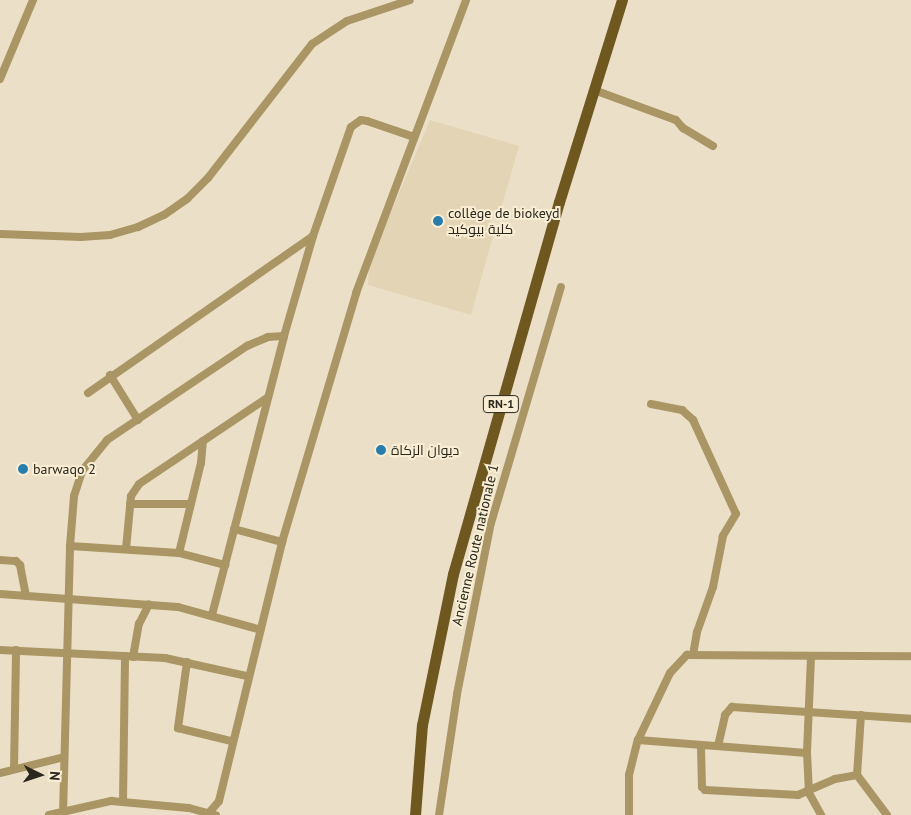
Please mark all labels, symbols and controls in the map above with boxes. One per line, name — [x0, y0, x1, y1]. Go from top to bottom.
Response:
place label: collège de biokeyd كلية بيوكيد — [448, 205, 560, 238]
marker: collège de biokeyd كلية بيوكيد — [432, 215, 444, 227]
road number: RN-1 — [482, 394, 520, 414]
place label: ديوان الزكاة — [391, 442, 459, 458]
marker: ديوان الزكاة — [375, 444, 387, 456]
place label: barwaqo 2 — [33, 461, 96, 477]
marker: barwaqo 2 — [17, 463, 29, 475]
street label: Ancienne Route nationale 1 — [448, 463, 502, 627]
north arrow — [15, 750, 65, 800]
text: N — [46, 771, 64, 781]

